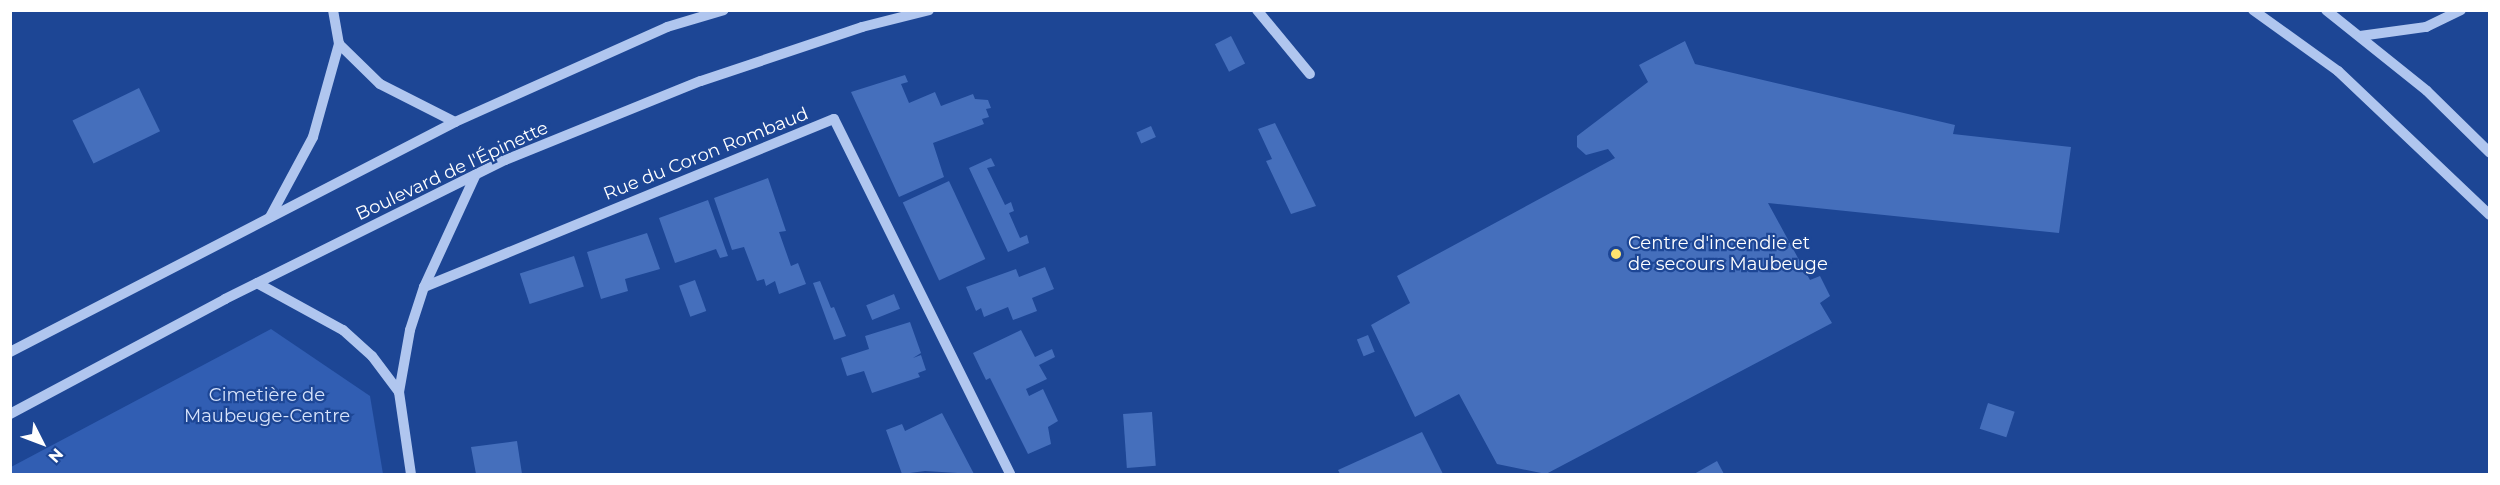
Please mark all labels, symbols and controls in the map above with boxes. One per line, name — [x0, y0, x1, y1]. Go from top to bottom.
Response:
street label: Rue du Coron Rombaud — [600, 103, 812, 205]
street label: Boulevard de l'Épinette — [352, 117, 552, 225]
place label: Centre d'incendie et de secours Maubeuge — [1628, 233, 1828, 276]
marker: Centre d'incendie et de secours Maubeuge — [1609, 247, 1623, 261]
park label: Cimetière de Maubeuge-Centre — [184, 385, 350, 428]
north arrow — [12, 413, 72, 473]
text: N — [44, 444, 67, 467]

